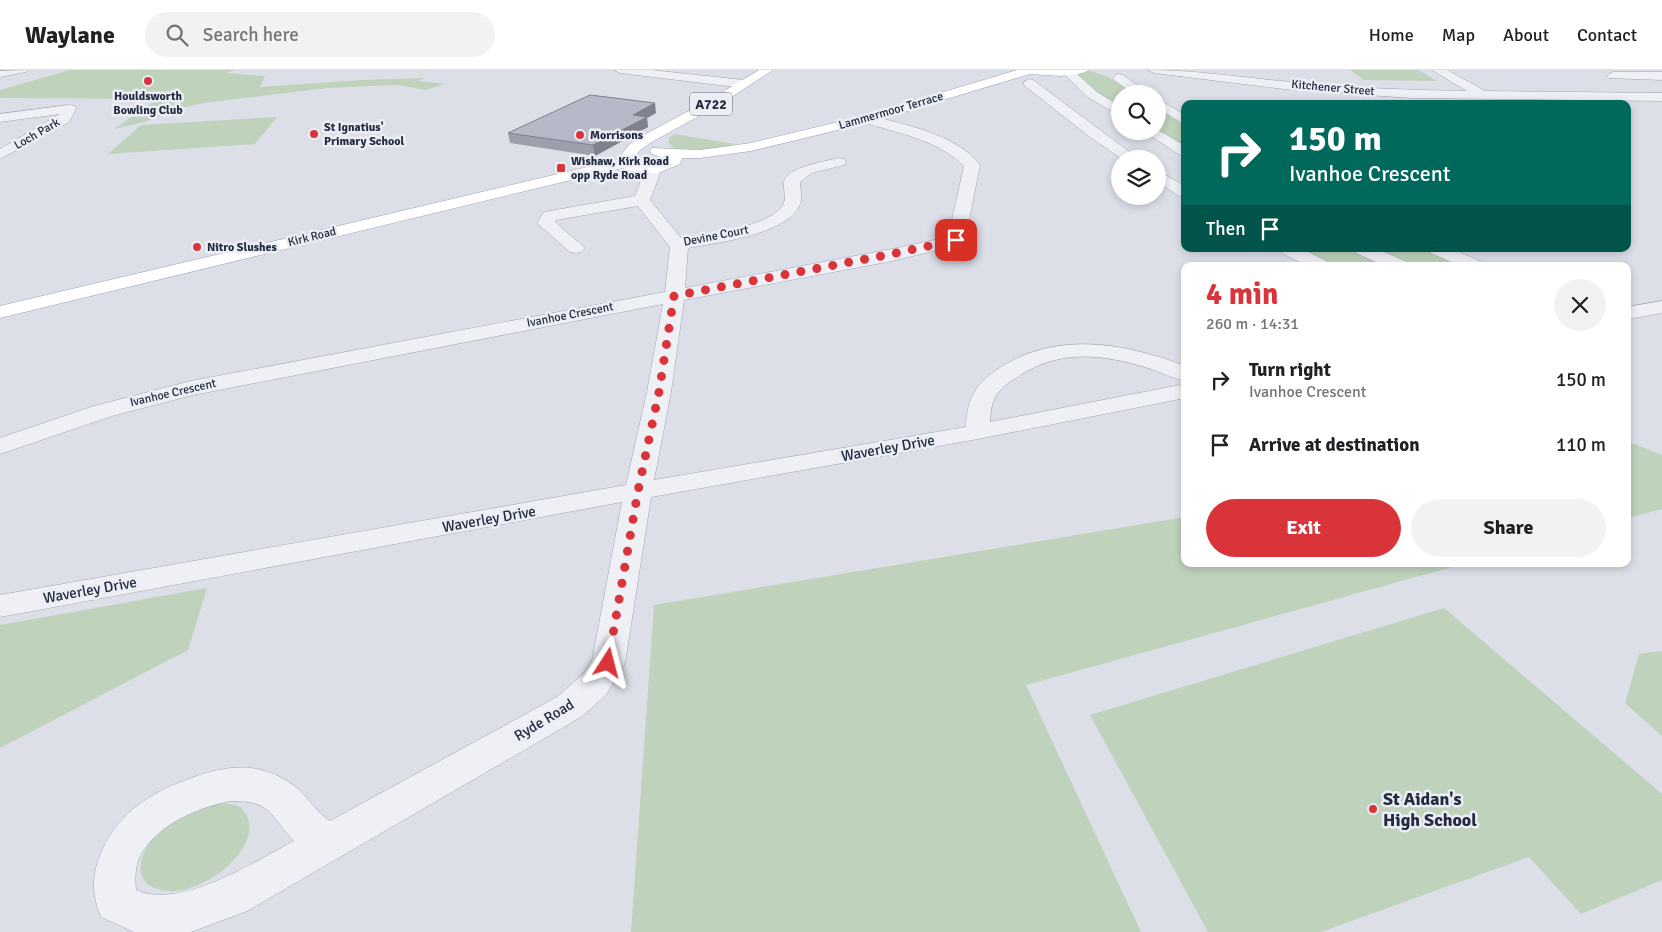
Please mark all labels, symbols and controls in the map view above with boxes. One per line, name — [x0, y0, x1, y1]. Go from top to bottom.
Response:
search box — [145, 12, 495, 57]
text: Waylane — [25, 20, 115, 50]
icon: search — [163, 21, 191, 49]
text: Search here — [203, 23, 299, 47]
text: Home — [1369, 24, 1414, 46]
text: Map — [1442, 24, 1475, 46]
text: About — [1503, 24, 1549, 46]
text: Contact — [1577, 24, 1637, 46]
marker: Houldsworth Bowling Club — [142, 75, 154, 87]
street label: Kitchener Street — [1291, 77, 1375, 99]
map controls — [1111, 85, 1166, 205]
button: search — [1111, 85, 1166, 140]
place label: Houldsworth Bowling Club — [113, 89, 183, 118]
street label: Lammermoor Terrace — [837, 89, 945, 133]
road number: A722 — [690, 92, 732, 116]
street label: Loch Park — [12, 115, 62, 153]
text: 150 m — [1289, 117, 1382, 160]
place label: St Ignatius' Primary School — [324, 120, 405, 149]
icon: right — [1206, 120, 1271, 185]
marker: St Ignatius' Primary School — [308, 128, 320, 140]
place label: Morrisons — [590, 128, 644, 143]
marker: Morrisons — [574, 129, 586, 141]
button: layers — [1111, 150, 1166, 205]
place label: Wishaw, Kirk Road opp Ryde Road — [571, 154, 669, 183]
text: Ivanhoe Crescent — [1289, 160, 1450, 187]
marker: Wishaw, Kirk Road opp Ryde Road — [555, 162, 567, 174]
icon: arrive — [1256, 215, 1284, 243]
text: Then — [1206, 217, 1246, 241]
pin — [935, 219, 977, 261]
street label: Devine Court — [682, 222, 750, 250]
street label: Kirk Road — [286, 224, 338, 250]
icon: arrive — [942, 226, 970, 254]
place label: Nitro Slushes — [207, 240, 278, 255]
marker: Nitro Slushes — [191, 241, 203, 253]
text: 4 min — [1206, 276, 1278, 313]
button: close — [1554, 279, 1606, 331]
street label: Ivanhoe Crescent — [525, 299, 615, 331]
text: 260 m · 14:31 — [1206, 314, 1299, 334]
text: Turn right — [1249, 358, 1331, 382]
icon: right — [1206, 366, 1234, 394]
text: 150 m — [1556, 368, 1606, 392]
street label: Ivanhoe Crescent — [128, 376, 218, 410]
text: Ivanhoe Crescent — [1249, 382, 1366, 402]
street label: Waverley Drive — [840, 431, 936, 465]
icon: arrive — [1206, 431, 1234, 459]
text: Arrive at destination — [1249, 433, 1420, 457]
text: 110 m — [1556, 433, 1606, 457]
button: Exit — [1206, 499, 1401, 557]
button: Share — [1411, 499, 1606, 557]
street label: Waverley Drive — [441, 502, 537, 536]
street label: Waverley Drive — [42, 573, 138, 607]
position arrow — [581, 636, 633, 688]
street label: Ryde Road — [511, 695, 577, 745]
place label: St Aidan's High School — [1383, 788, 1477, 831]
marker: St Aidan's High School — [1367, 803, 1379, 815]

